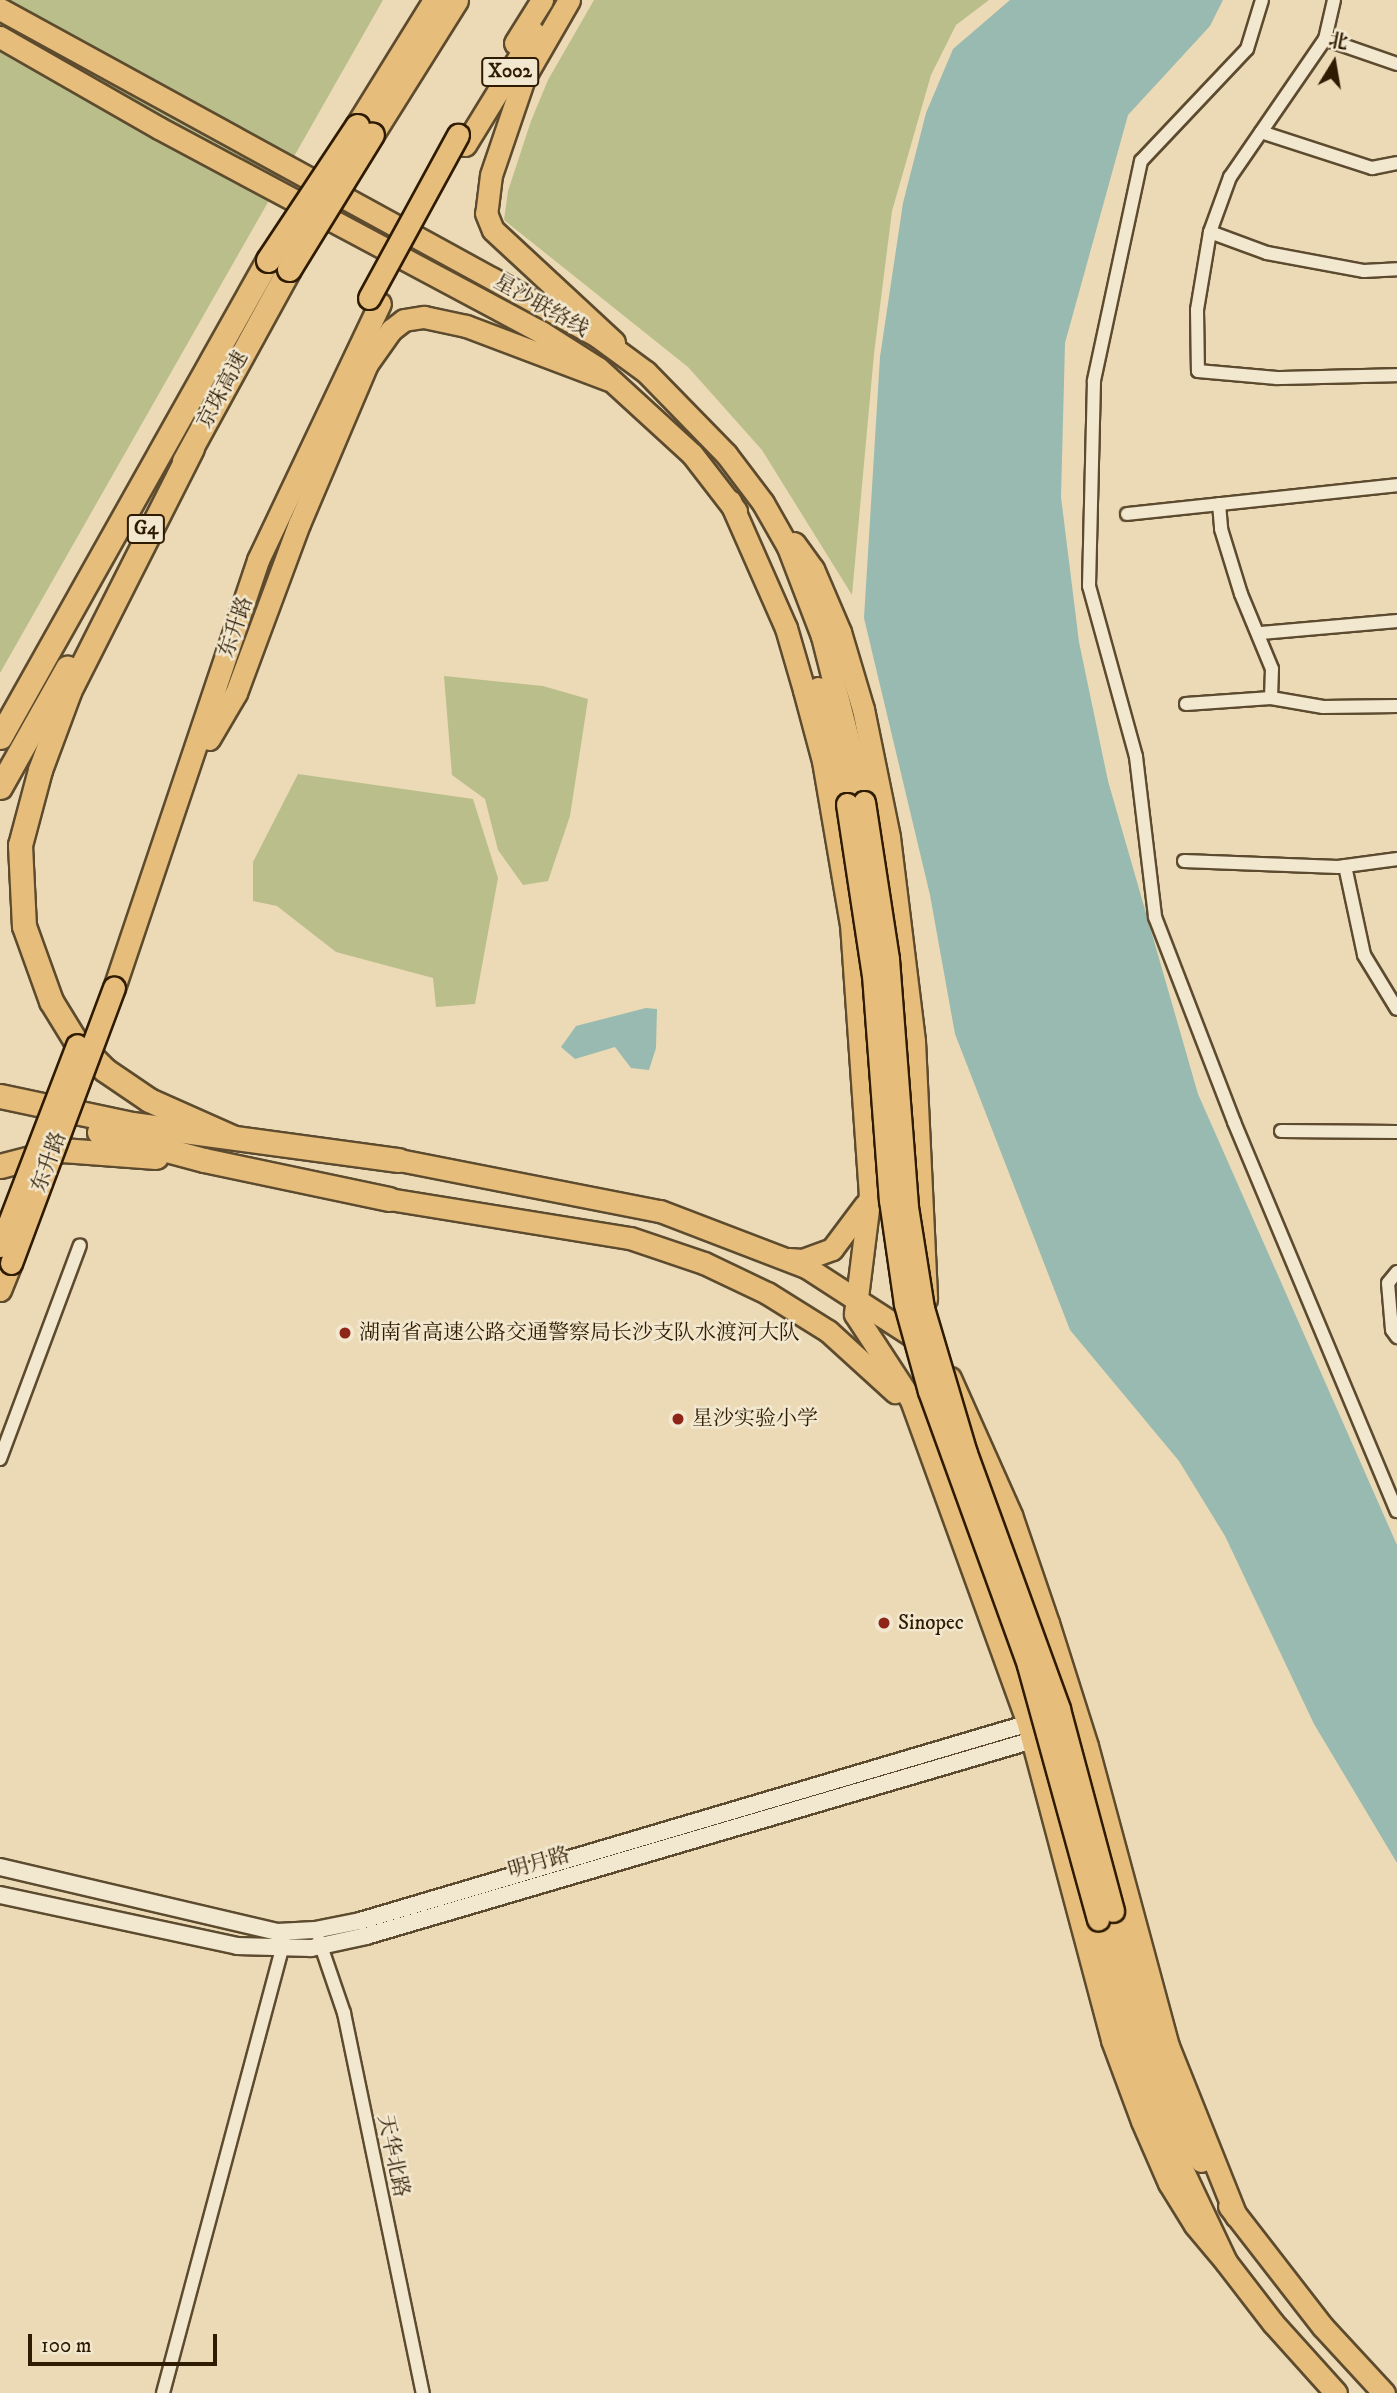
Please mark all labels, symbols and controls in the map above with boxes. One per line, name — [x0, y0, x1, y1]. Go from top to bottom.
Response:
north arrow — [1299, 28, 1369, 98]
text: 北 — [1327, 29, 1350, 55]
road number: X002 — [480, 57, 540, 88]
street label: 星沙联络线 — [489, 270, 593, 342]
street label: 京珠高速 — [192, 347, 254, 433]
road number: G4 — [127, 514, 165, 544]
street label: 东升路 — [214, 593, 258, 661]
street label: 东升路 — [26, 1128, 72, 1196]
place label: 湖南省高速公路交通警察局长沙支队水渡河大队 — [359, 1320, 800, 1346]
marker: 湖南省高速公路交通警察局长沙支队水渡河大队 — [337, 1325, 353, 1341]
place label: 星沙实验小学 — [692, 1406, 818, 1432]
marker: 星沙实验小学 — [670, 1411, 686, 1427]
place label: Sinopec — [898, 1610, 964, 1636]
marker: Sinopec — [876, 1615, 892, 1631]
street label: 明月路 — [505, 1842, 573, 1884]
street label: 天华北路 — [372, 2112, 414, 2200]
scale bar — [32, 2320, 220, 2364]
text: 100 m — [41, 2333, 92, 2359]

